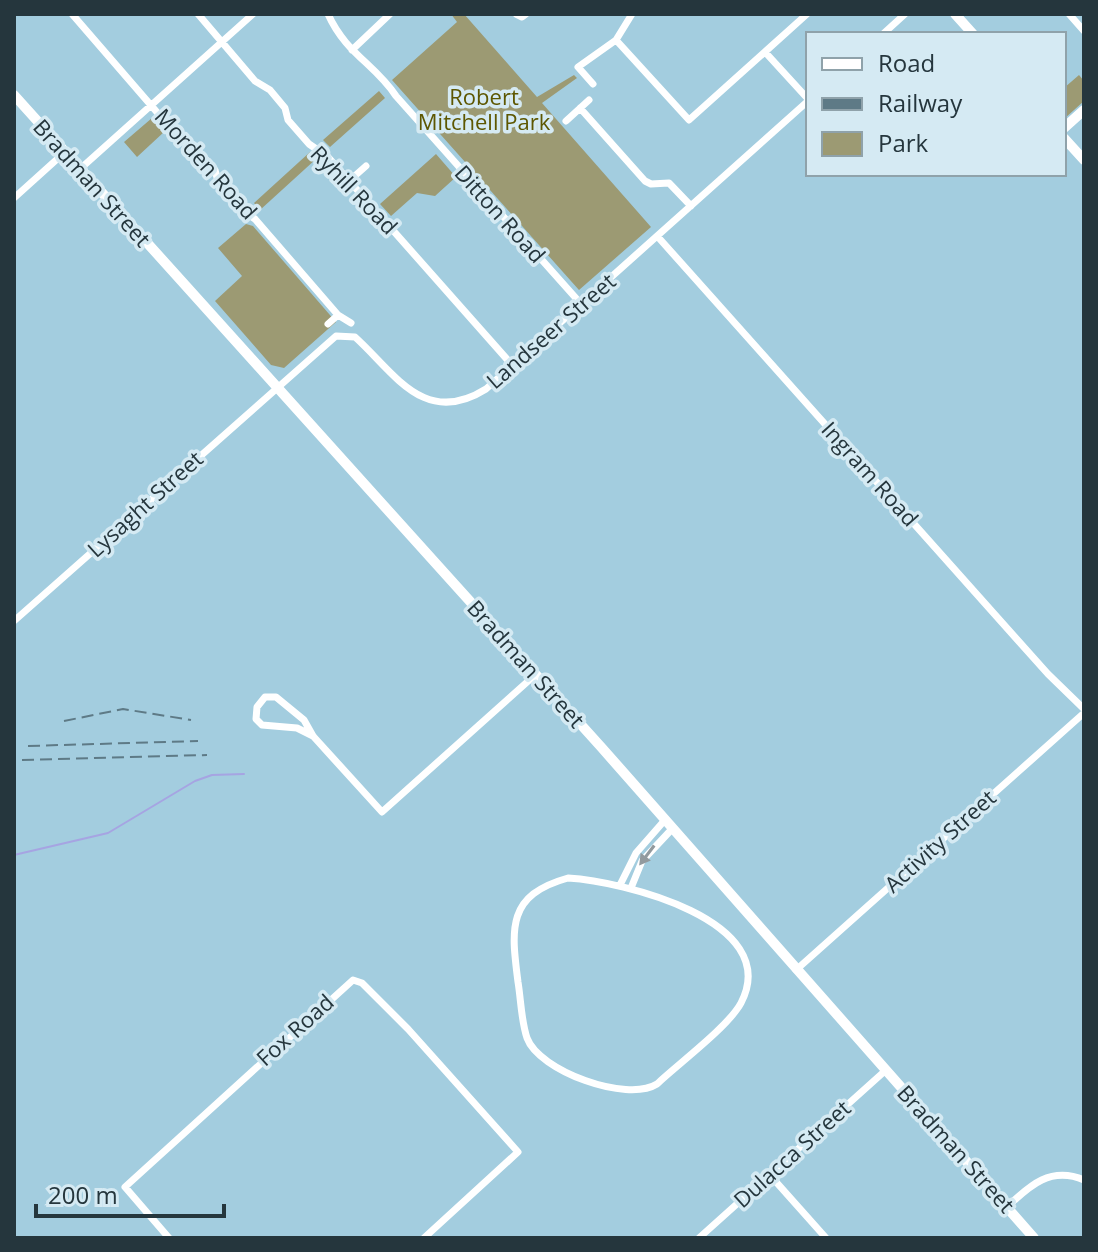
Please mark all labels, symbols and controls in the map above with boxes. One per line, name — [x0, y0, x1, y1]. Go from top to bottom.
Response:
legend — [806, 32, 1066, 176]
text: Road — [878, 46, 935, 79]
park label: Robert Mitchell Park — [418, 81, 551, 136]
text: Railway — [878, 86, 963, 119]
street label: Morden Road — [149, 101, 265, 225]
street label: Bradman Street — [27, 112, 158, 253]
text: Park — [878, 126, 929, 159]
street label: Ryhill Road — [305, 138, 405, 240]
street label: Ditton Road — [449, 158, 553, 269]
street label: Landseer Street — [479, 266, 621, 395]
street label: Ingram Road — [816, 414, 926, 532]
street label: Lysaght Street — [80, 443, 209, 563]
street label: Bradman Street — [461, 593, 592, 734]
street label: Activity Street — [877, 782, 1002, 898]
one-way arrow — [639, 845, 655, 866]
street label: Fox Road — [249, 987, 339, 1072]
street label: Bradman Street — [891, 1078, 1022, 1219]
street label: Dulacca Street — [726, 1093, 856, 1214]
scale bar — [36, 1168, 224, 1218]
text: 200 m — [48, 1178, 118, 1211]

